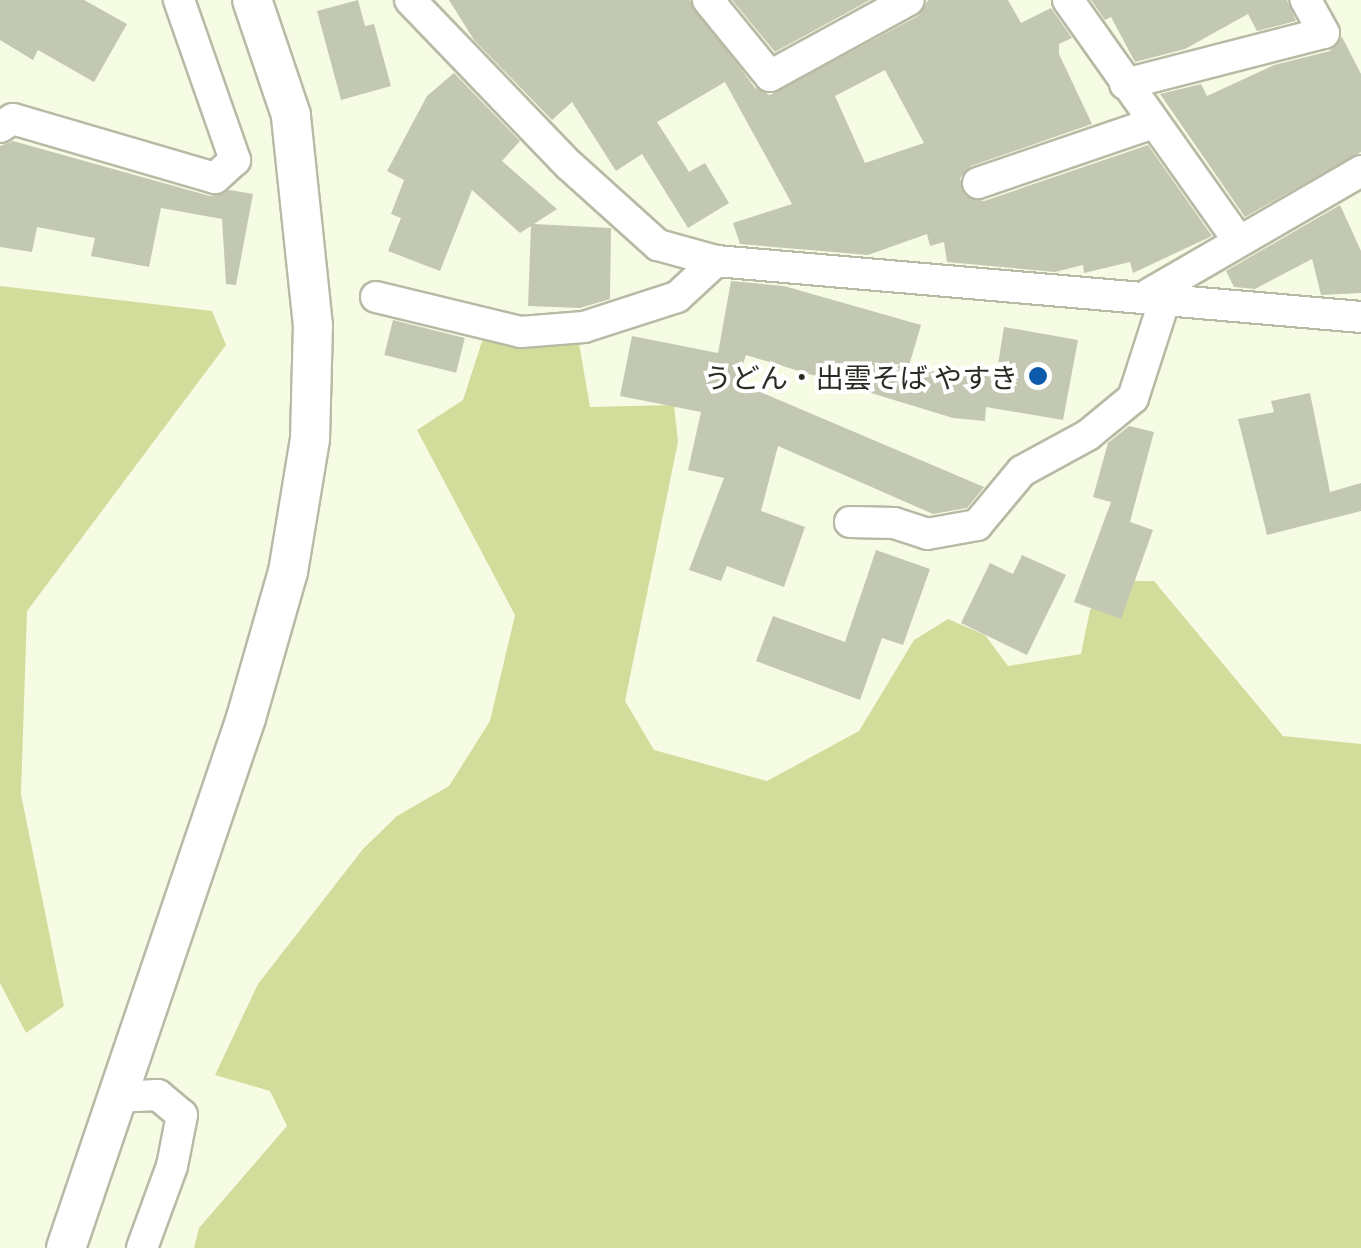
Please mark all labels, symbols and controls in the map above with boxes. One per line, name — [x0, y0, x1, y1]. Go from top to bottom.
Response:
place label: うどん・出雲そば やすき — [704, 359, 1018, 393]
marker: うどん・出雲そば やすき — [1027, 365, 1049, 387]

